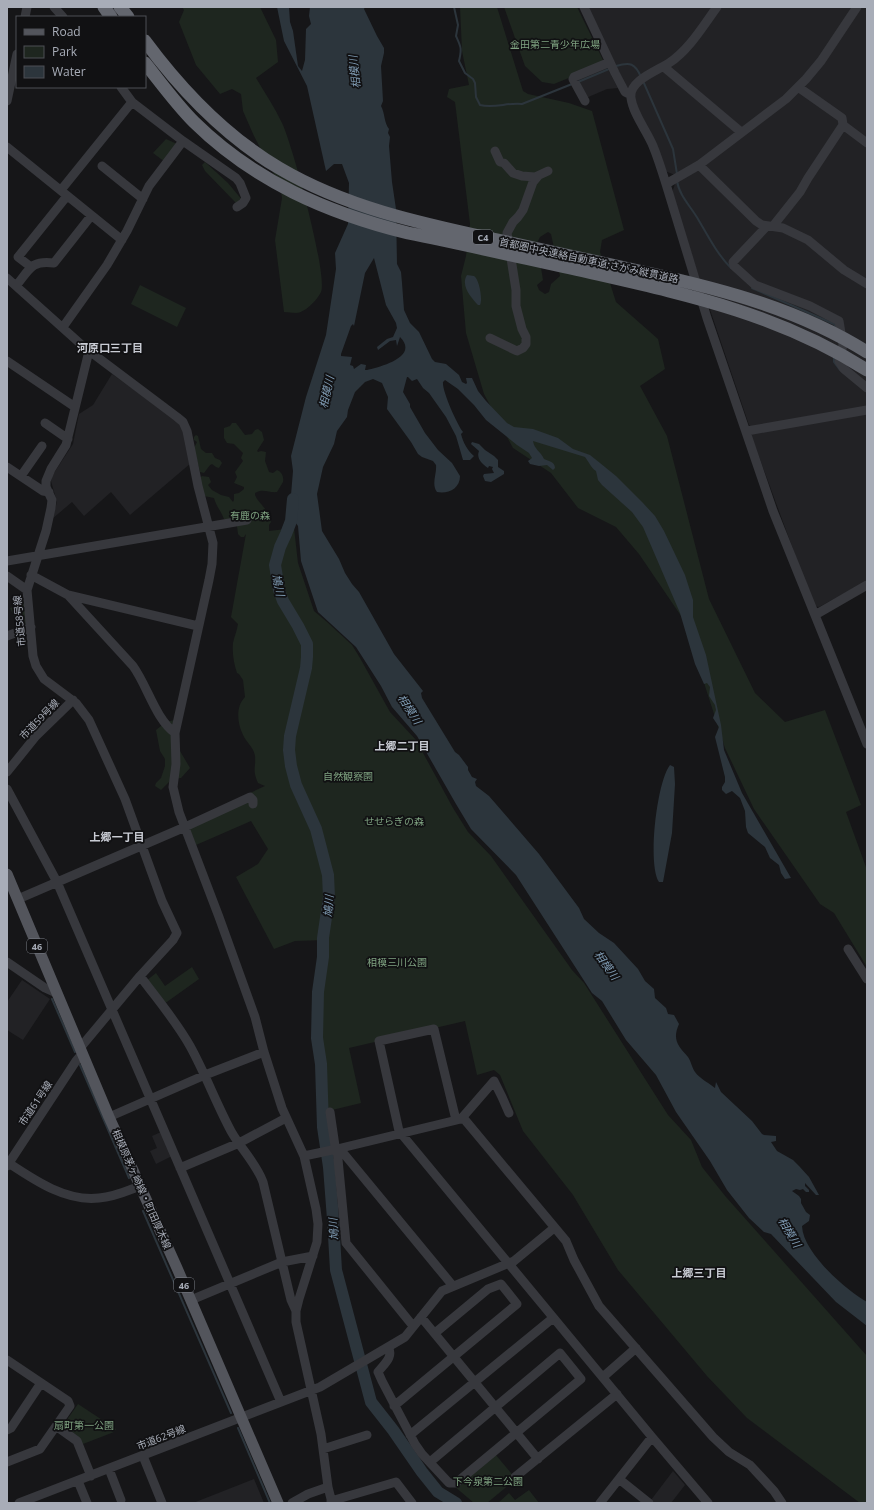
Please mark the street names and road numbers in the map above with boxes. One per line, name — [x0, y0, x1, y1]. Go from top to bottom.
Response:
road number: C4 — [473, 230, 493, 244]
street label: 首都圏中央連絡自動車道;さがみ縦貫道路 — [498, 234, 680, 286]
street label: 市道58号線 — [10, 595, 28, 647]
street label: 市道59号線 — [16, 696, 62, 742]
road number: 46 — [27, 939, 47, 953]
street label: 市道61号線 — [15, 1078, 55, 1128]
street label: 相模原茅ヶ崎線・町田厚木線 — [109, 1127, 175, 1251]
road number: 46 — [174, 1278, 194, 1292]
street label: 市道62号線 — [134, 1421, 188, 1453]

